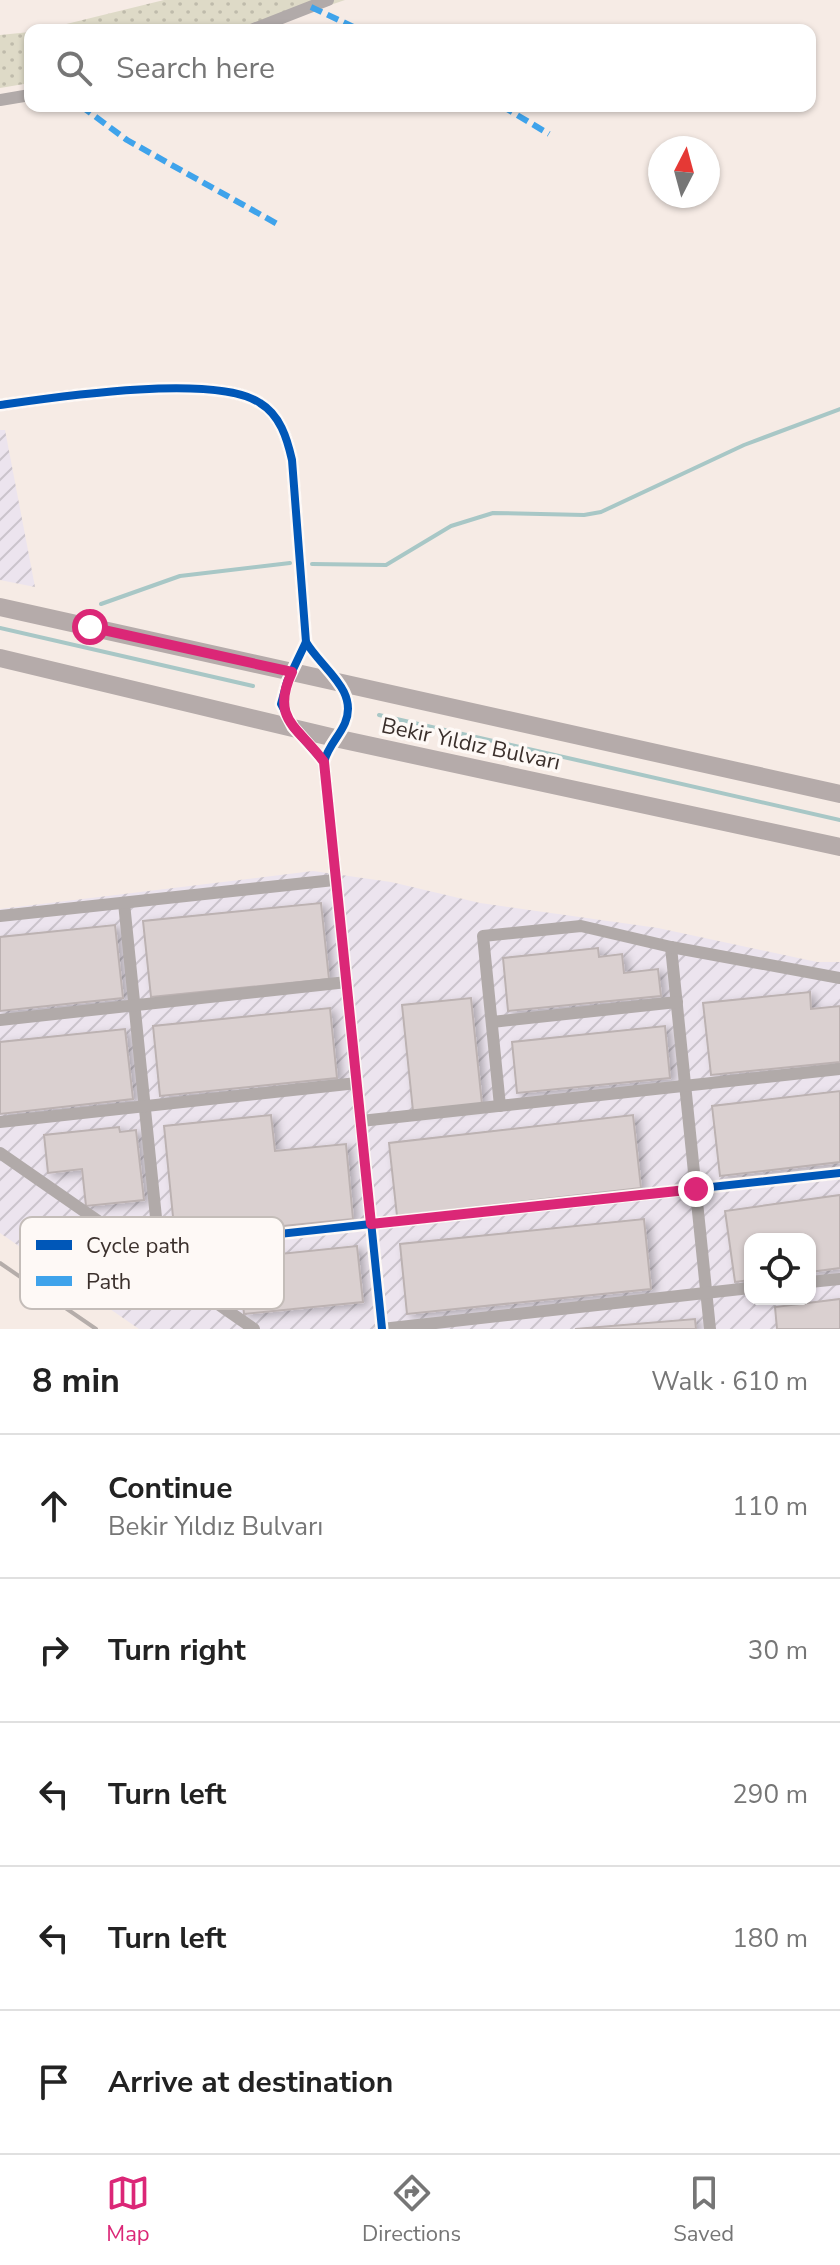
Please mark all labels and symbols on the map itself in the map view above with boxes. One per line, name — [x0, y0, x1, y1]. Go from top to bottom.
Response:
north arrow — [648, 136, 720, 208]
route start — [72, 609, 108, 645]
street label: Bekir Yıldız Bulvarı — [379, 710, 563, 778]
route end — [678, 1171, 714, 1207]
legend — [20, 1217, 284, 1309]
text: Cycle path — [86, 1231, 190, 1261]
text: Path — [86, 1267, 131, 1297]

